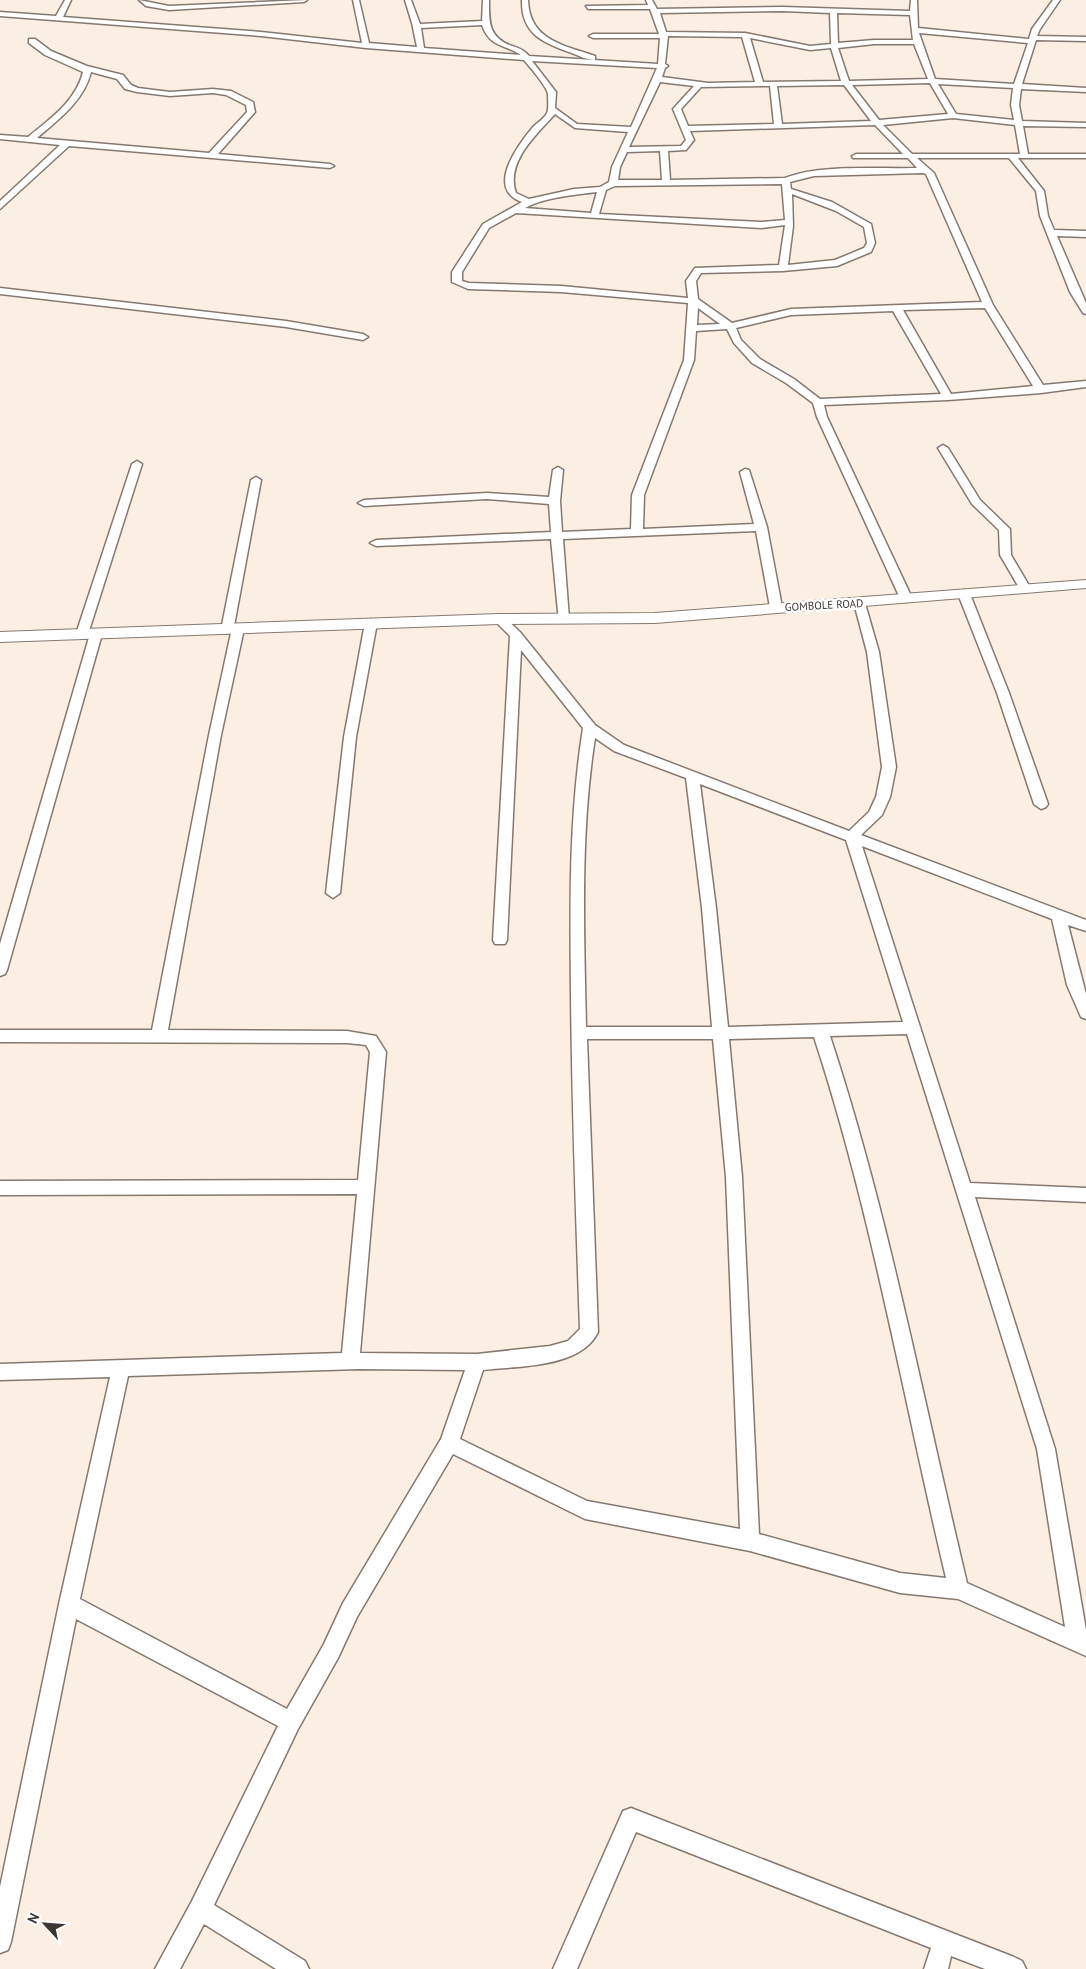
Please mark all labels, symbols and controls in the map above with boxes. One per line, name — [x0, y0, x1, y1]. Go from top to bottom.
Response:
street label: GOMBOLE ROAD — [784, 596, 864, 614]
north arrow — [20, 1899, 70, 1949]
text: N — [23, 1910, 43, 1926]

